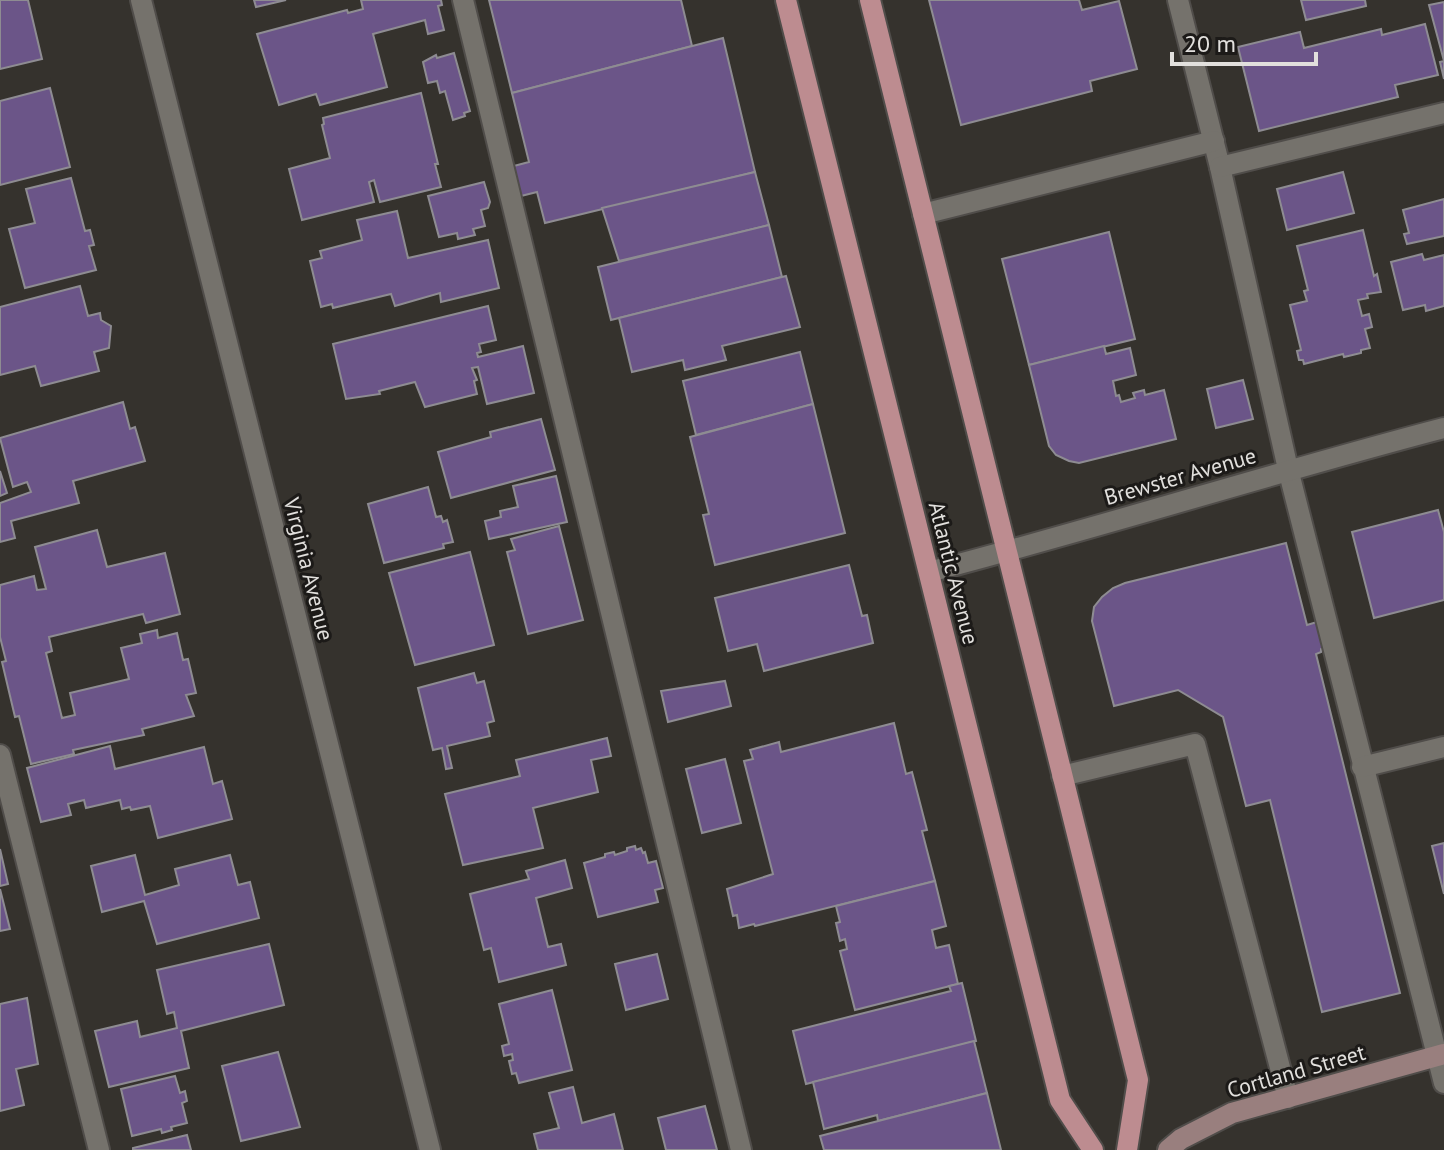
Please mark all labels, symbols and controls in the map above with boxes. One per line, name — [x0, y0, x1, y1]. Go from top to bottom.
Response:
scale bar — [1172, 16, 1316, 66]
text: 20 m — [1184, 28, 1236, 59]
street label: Brewster Avenue — [1101, 441, 1259, 511]
street label: Virginia Avenue — [277, 494, 340, 643]
street label: Atlantic Avenue — [923, 499, 985, 647]
street label: Cortland Street — [1224, 1038, 1369, 1104]

